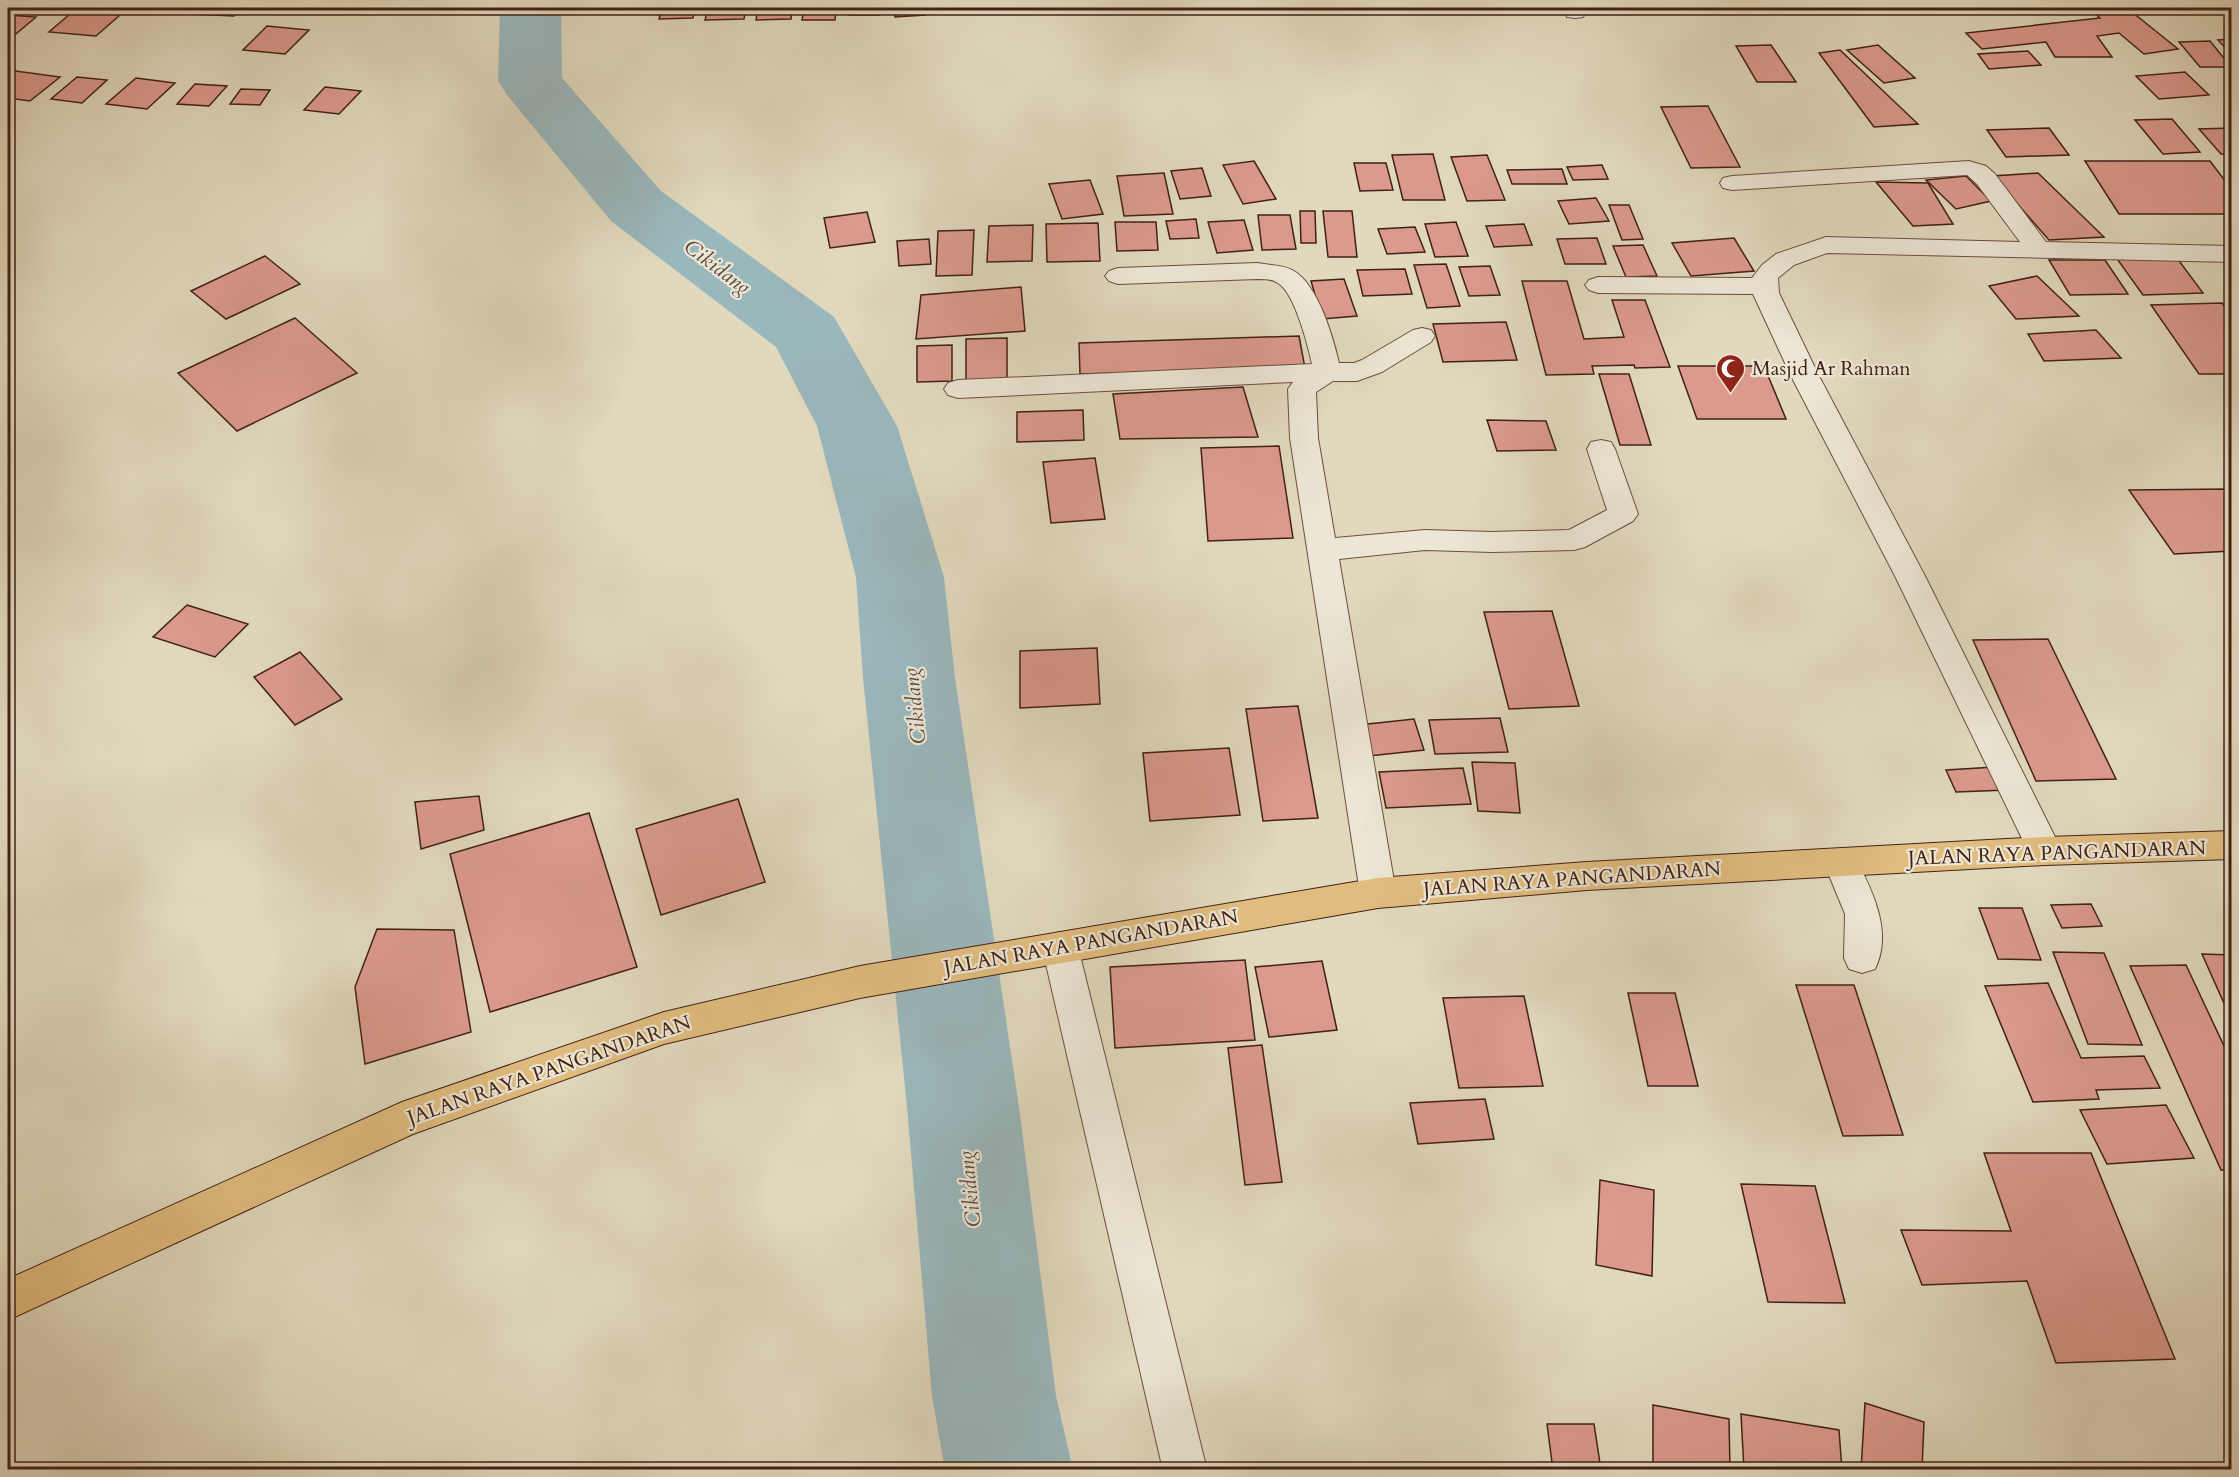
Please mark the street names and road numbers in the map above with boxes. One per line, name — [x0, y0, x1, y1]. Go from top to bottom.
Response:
street label: JALAN RAYA PANGANDARAN — [1905, 834, 2206, 872]
street label: JALAN RAYA PANGANDARAN — [1419, 855, 1722, 903]
street label: JALAN RAYA PANGANDARAN — [939, 903, 1240, 982]
street label: JALAN RAYA PANGANDARAN — [401, 1009, 694, 1132]

